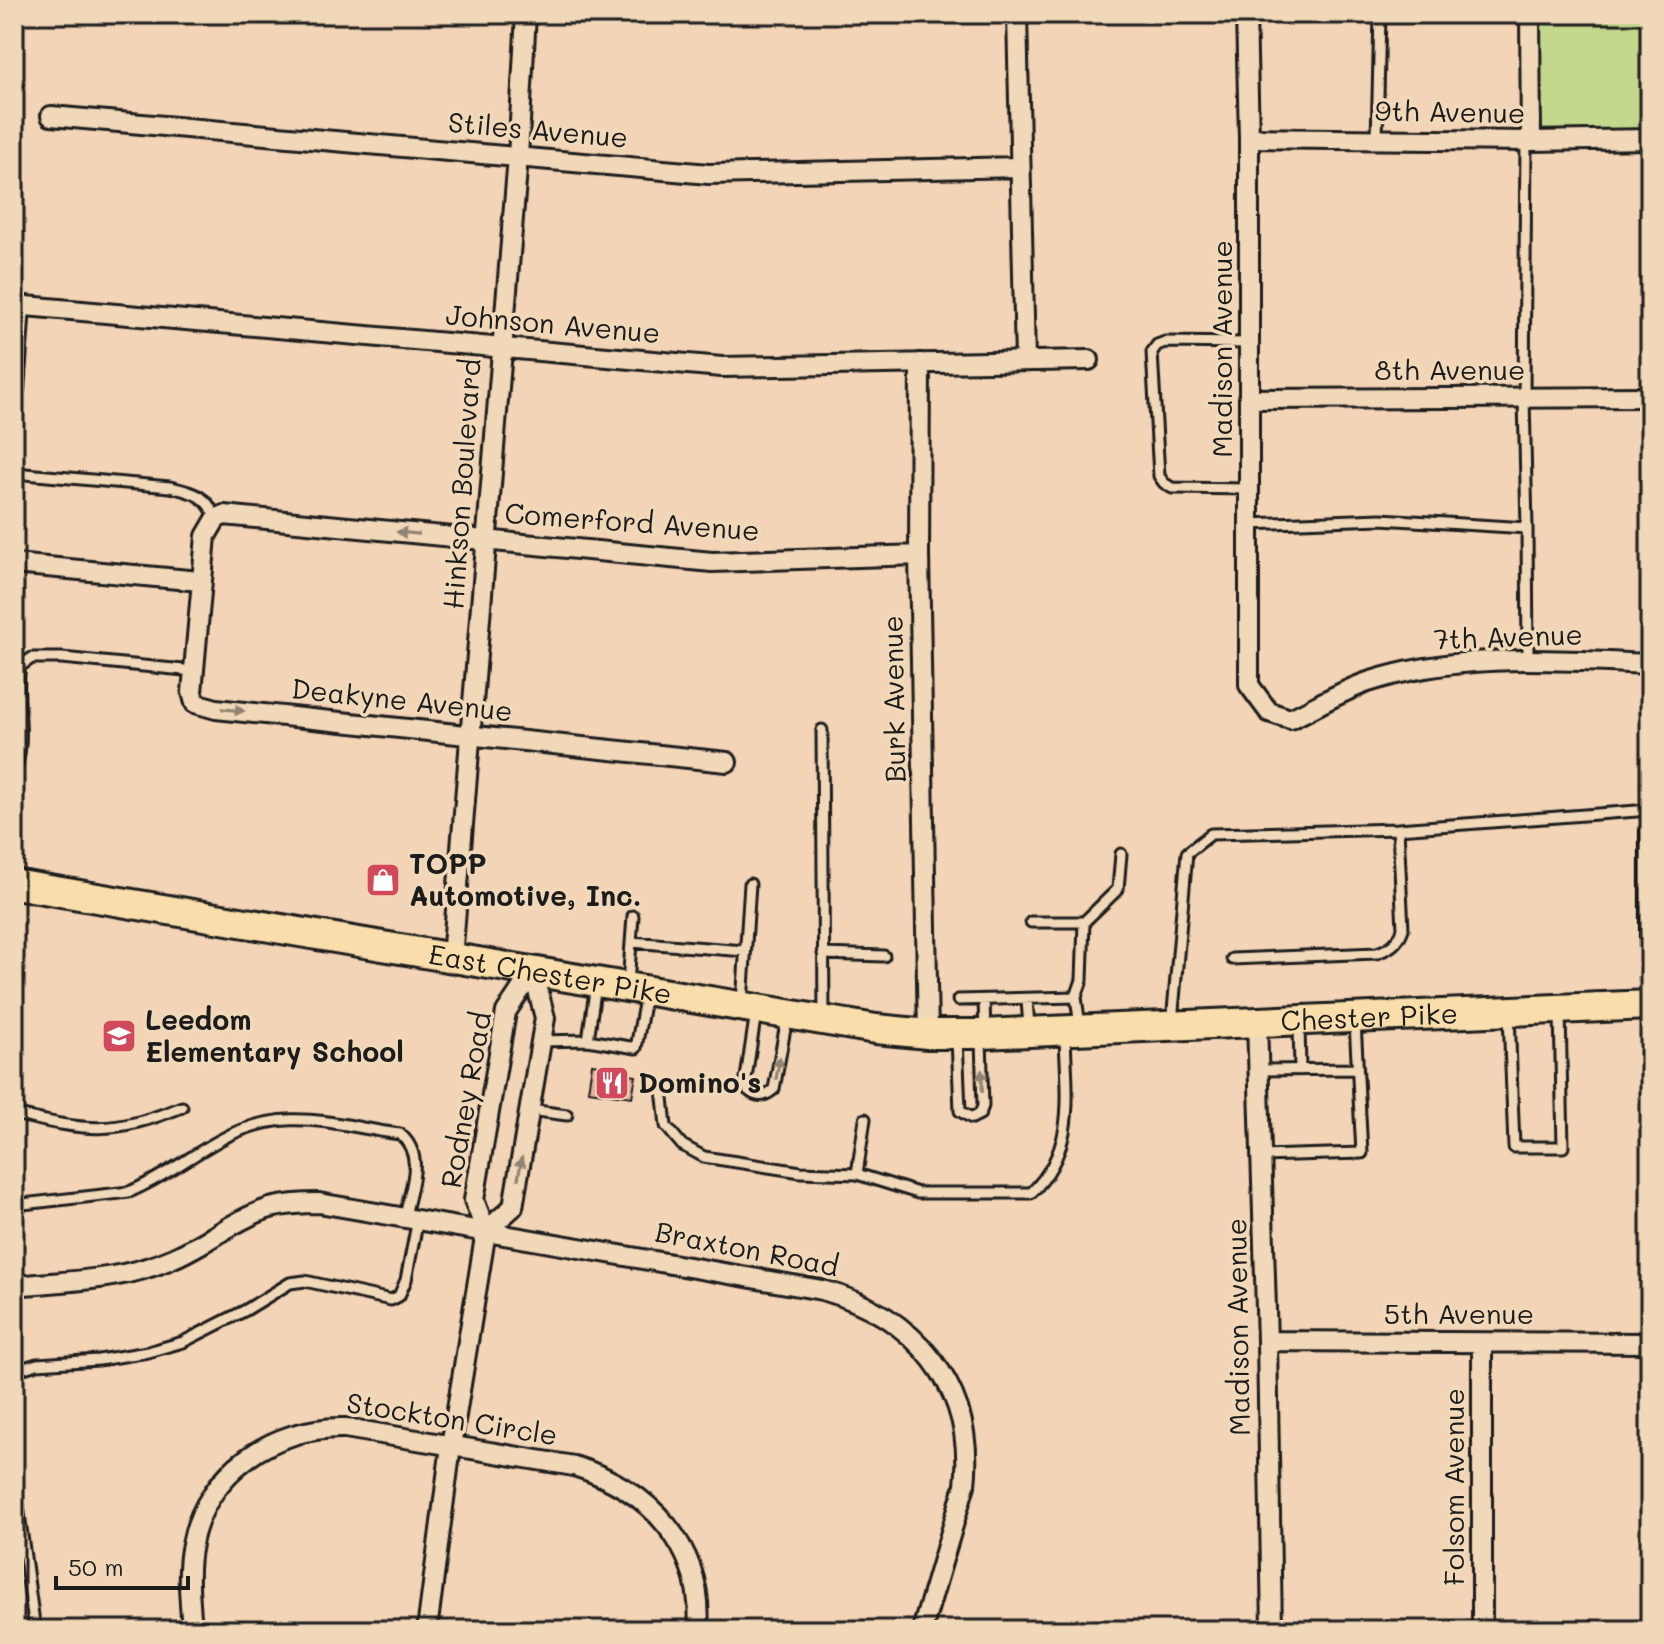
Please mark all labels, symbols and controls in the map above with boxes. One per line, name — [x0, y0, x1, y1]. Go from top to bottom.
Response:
street label: 9th Avenue — [1374, 92, 1526, 130]
street label: Stiles Avenue — [447, 103, 630, 155]
street label: Madison Avenue — [1203, 240, 1239, 458]
street label: Johnson Avenue — [444, 296, 662, 350]
street label: 8th Avenue — [1375, 351, 1525, 387]
street label: Hinkson Boulevard — [434, 357, 488, 611]
street label: Comerford Avenue — [503, 494, 761, 548]
one-way arrow — [395, 526, 420, 539]
street label: Burk Avenue — [874, 615, 912, 783]
street label: 7th Avenue — [1433, 615, 1583, 657]
street label: Deakyne Avenue — [290, 669, 514, 729]
one-way arrow — [221, 704, 246, 717]
place label: TOPP Automotive, Inc. — [409, 845, 641, 913]
shop icon: TOPP Automotive, Inc. — [364, 861, 402, 899]
street label: East Chester Pike — [426, 935, 675, 1011]
street label: Chester Pike — [1280, 994, 1459, 1038]
place label: Leedom Elementary School — [145, 1001, 404, 1070]
street label: Rodney Road — [432, 1009, 498, 1191]
school or university icon: Leedom Elementary School — [100, 1017, 138, 1055]
one-way arrow — [773, 1055, 785, 1080]
restaurant icon: Domino's — [593, 1064, 631, 1102]
place label: Domino's — [638, 1064, 761, 1100]
one-way arrow — [976, 1068, 989, 1093]
one-way arrow — [514, 1155, 526, 1180]
street label: Braxton Road — [652, 1213, 842, 1283]
street label: Madison Avenue — [1217, 1218, 1257, 1436]
street label: 5th Avenue — [1384, 1295, 1534, 1331]
street label: Stockton Circle — [344, 1384, 560, 1452]
street label: Folsom Avenue — [1435, 1388, 1471, 1586]
scale bar — [56, 1540, 188, 1590]
text: 50 m — [68, 1551, 124, 1582]

